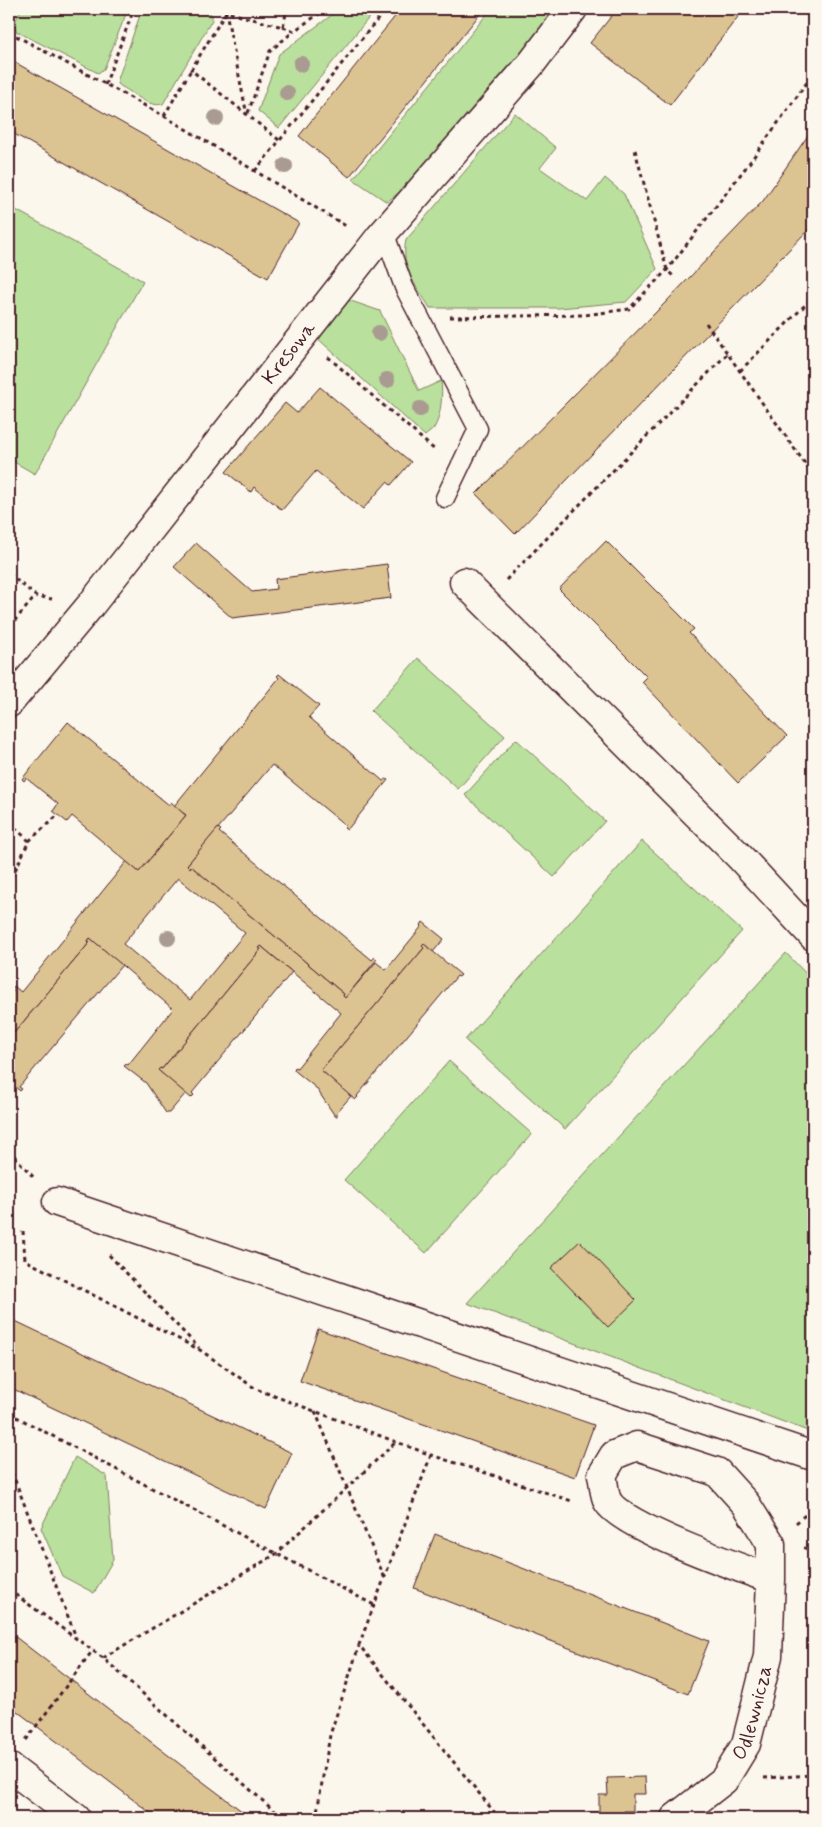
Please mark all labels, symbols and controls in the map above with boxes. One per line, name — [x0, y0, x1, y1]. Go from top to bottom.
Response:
street label: Kresowa — [256, 315, 322, 390]
street label: Odlewnicza — [726, 1663, 779, 1765]

